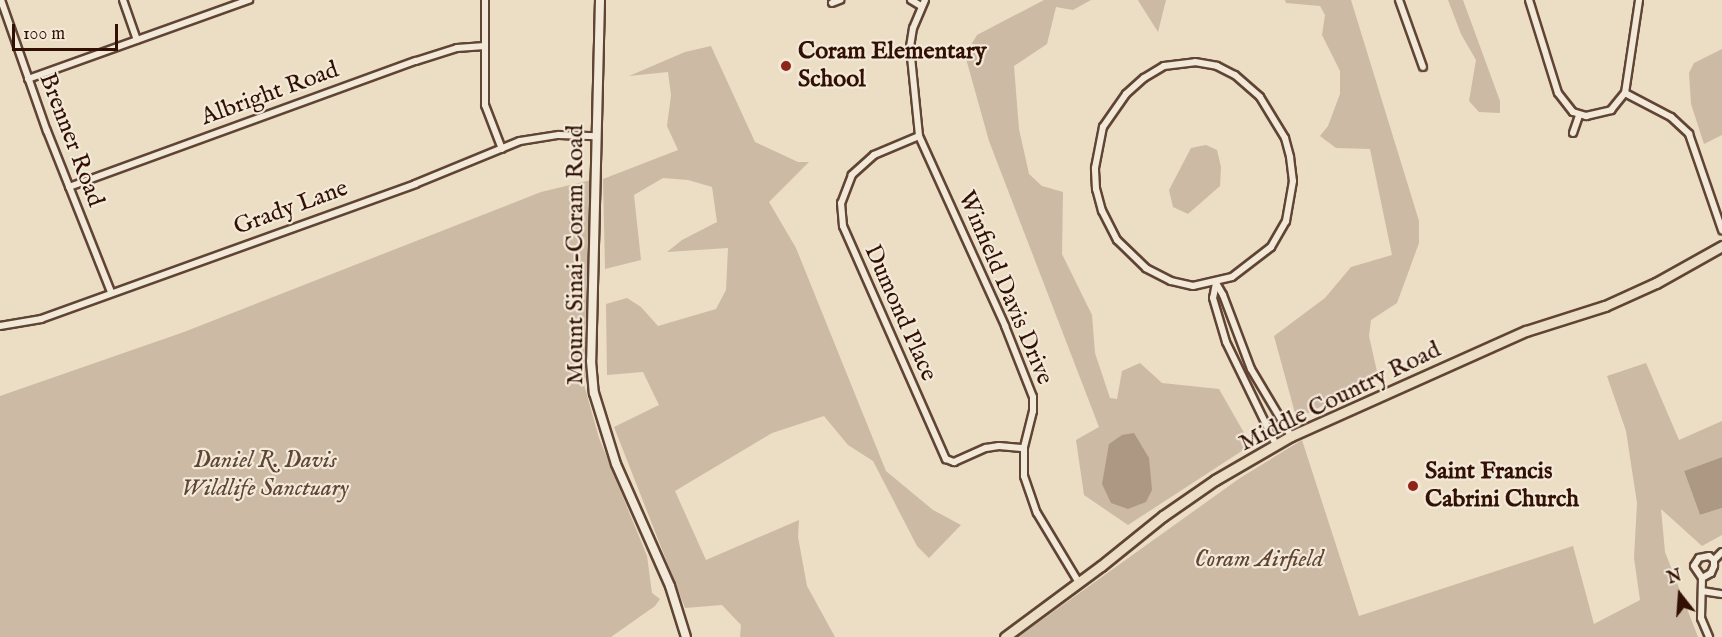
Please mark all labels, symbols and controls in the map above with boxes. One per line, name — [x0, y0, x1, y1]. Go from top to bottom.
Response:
scale bar — [15, 12, 122, 50]
text: 100 m — [23, 23, 65, 46]
place label: Coram Elementary School — [798, 38, 987, 94]
street label: Albright Road — [197, 56, 343, 132]
marker: Coram Elementary School — [779, 59, 793, 73]
street label: Brenner Road — [32, 69, 110, 211]
street label: Mount Sinai-Coram Road — [562, 125, 590, 385]
street label: Grady Lane — [230, 174, 352, 242]
street label: Winfield Davis Drive — [951, 187, 1059, 389]
street label: Dumond Place — [857, 240, 943, 386]
street label: Middle Country Road — [1235, 336, 1445, 458]
park label: Daniel R. Davis Wildlife Sanctuary — [181, 447, 349, 503]
place label: Saint Francis Cabrini Church — [1425, 458, 1579, 514]
marker: Saint Francis Cabrini Church — [1406, 479, 1420, 493]
park label: Coram Airfield — [1195, 546, 1323, 574]
north arrow — [1650, 565, 1710, 625]
text: N — [1665, 566, 1684, 589]

